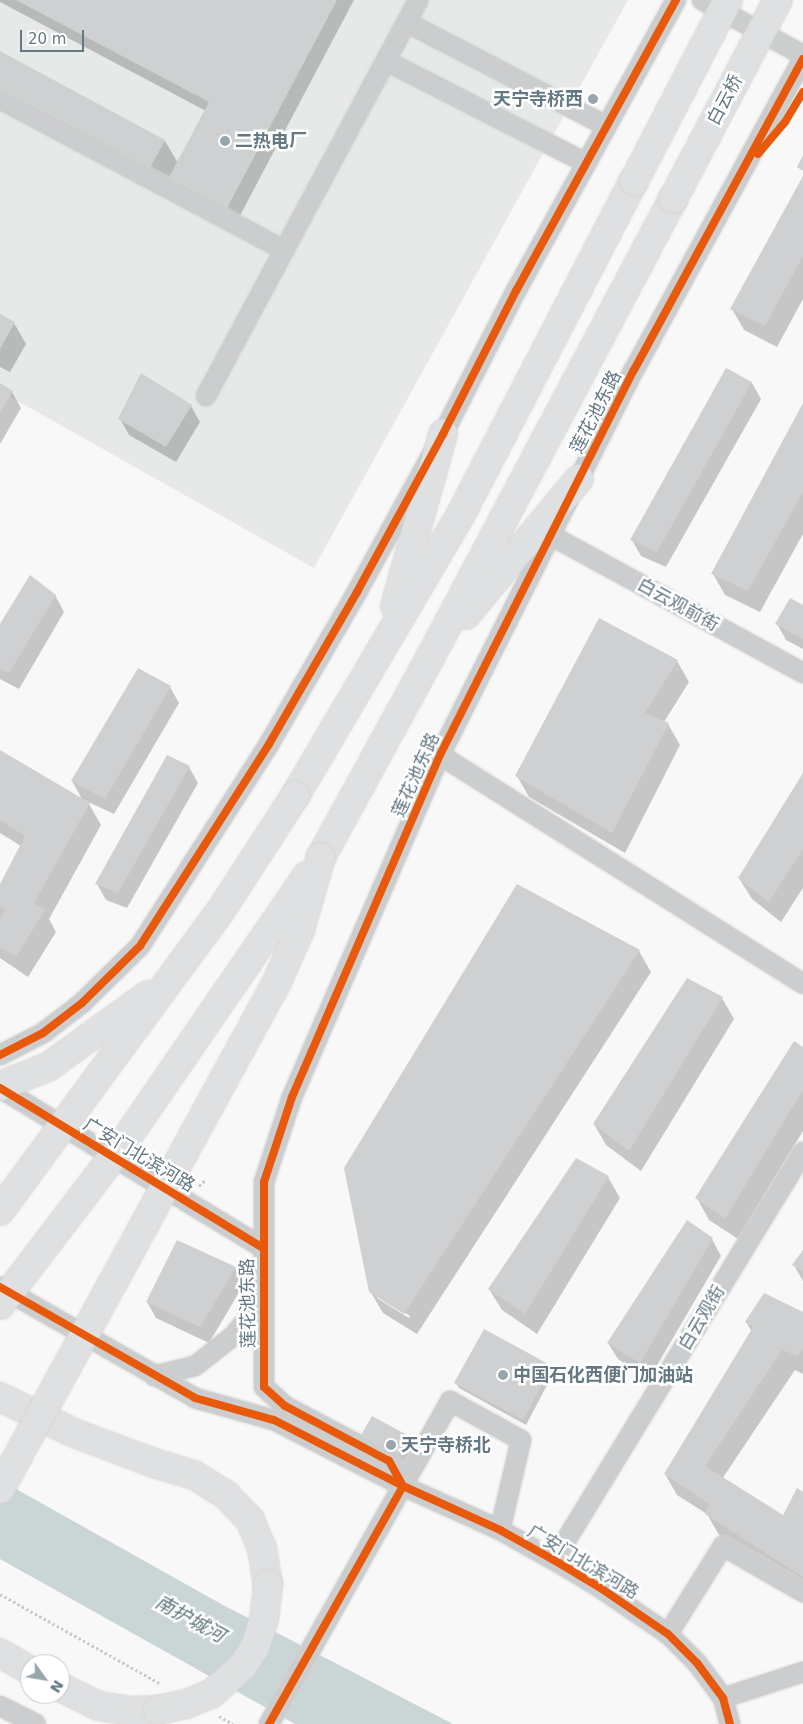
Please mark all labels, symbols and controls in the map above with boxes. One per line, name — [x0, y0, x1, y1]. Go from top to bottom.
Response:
scale bar — [22, 20, 86, 52]
text: 20 m — [28, 30, 66, 48]
street label: 白云桥 — [703, 71, 747, 129]
place label: 天宁寺桥西 — [493, 88, 583, 110]
marker: 天宁寺桥西 — [587, 93, 599, 105]
place label: 二热电厂 — [235, 130, 307, 152]
marker: 二热电厂 — [219, 135, 231, 147]
street label: 莲花池东路 — [566, 367, 626, 457]
street label: 白云观前街 — [633, 574, 723, 636]
street label: 莲花池东路 — [388, 729, 444, 821]
street label: 广安门北滨河路 — [79, 1113, 199, 1197]
street label: 莲花池东路 — [236, 1258, 260, 1348]
street label: 白云观街 — [674, 1282, 730, 1354]
place label: 中国石化西便门加油站 — [513, 1364, 693, 1386]
marker: 中国石化西便门加油站 — [497, 1369, 509, 1381]
place label: 天宁寺桥北 — [401, 1434, 491, 1456]
marker: 天宁寺桥北 — [385, 1439, 397, 1451]
street label: 广安门北滨河路 — [523, 1520, 643, 1604]
water label: 南护城河 — [151, 1591, 229, 1647]
north arrow — [20, 1654, 70, 1704]
text: N — [47, 1677, 67, 1696]

